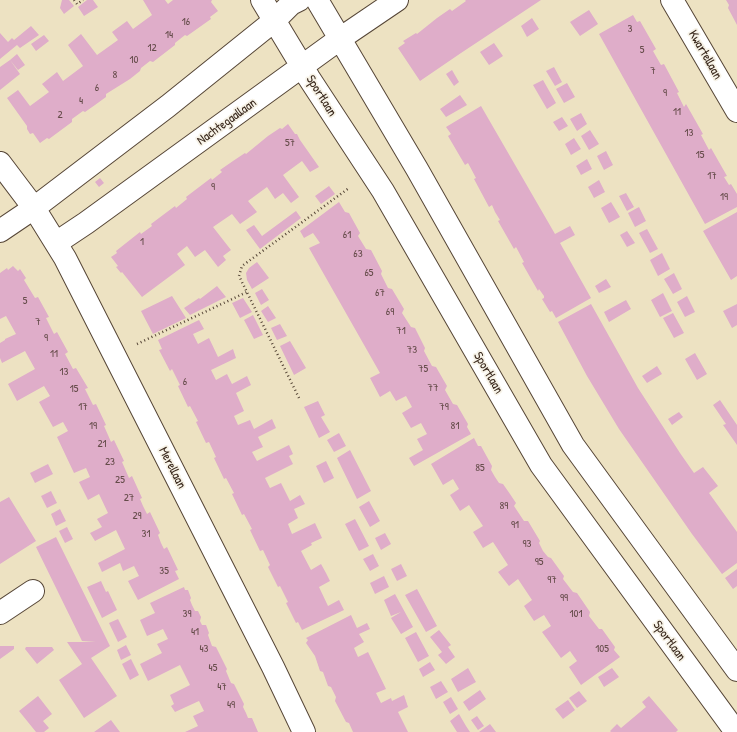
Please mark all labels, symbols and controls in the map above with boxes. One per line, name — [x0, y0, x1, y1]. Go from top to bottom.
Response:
house number: 16 — [182, 15, 190, 29]
house number: 3 — [628, 22, 632, 36]
house number: 14 — [165, 28, 173, 42]
street label: Kwartellaan — [685, 28, 725, 82]
house number: 12 — [147, 41, 157, 55]
house number: 5 — [640, 43, 644, 57]
house number: 10 — [130, 53, 138, 67]
house number: 7 — [650, 64, 656, 78]
house number: 8 — [113, 68, 117, 82]
street label: Sportlaan — [302, 72, 340, 120]
house number: 6 — [95, 81, 99, 95]
house number: 9 — [663, 86, 667, 100]
house number: 4 — [79, 94, 83, 108]
street label: Nachtegaallaan — [194, 95, 260, 149]
house number: 11 — [673, 105, 681, 119]
house number: 2 — [57, 108, 63, 122]
house number: 13 — [685, 126, 693, 140]
house number: 57 — [285, 136, 295, 150]
house number: 15 — [696, 148, 704, 162]
house number: 17 — [707, 169, 717, 183]
house number: 9 — [211, 180, 215, 194]
house number: 19 — [720, 190, 728, 204]
house number: 61 — [343, 228, 351, 242]
house number: 1 — [140, 235, 144, 249]
house number: 63 — [353, 247, 363, 261]
house number: 65 — [364, 266, 374, 280]
house number: 67 — [375, 286, 385, 300]
house number: 5 — [23, 294, 27, 308]
house number: 69 — [386, 305, 394, 319]
house number: 7 — [35, 315, 41, 329]
house number: 71 — [396, 324, 406, 338]
house number: 9 — [44, 331, 48, 345]
house number: 73 — [407, 343, 417, 357]
house number: 11 — [50, 347, 58, 361]
street label: Sportlaan — [470, 349, 506, 397]
house number: 75 — [418, 362, 428, 376]
house number: 13 — [60, 365, 68, 379]
house number: 6 — [183, 375, 187, 389]
house number: 77 — [428, 381, 438, 395]
house number: 15 — [70, 382, 78, 396]
house number: 17 — [78, 400, 88, 414]
house number: 79 — [439, 400, 449, 414]
house number: 19 — [89, 419, 97, 433]
house number: 81 — [451, 419, 459, 433]
house number: 21 — [97, 437, 107, 451]
street label: Merellaan — [155, 445, 189, 491]
house number: 23 — [105, 455, 115, 469]
house number: 85 — [475, 461, 485, 475]
house number: 25 — [115, 473, 125, 487]
house number: 27 — [124, 491, 134, 505]
house number: 89 — [500, 499, 508, 513]
house number: 29 — [132, 509, 142, 523]
house number: 91 — [511, 518, 519, 532]
house number: 31 — [142, 527, 150, 541]
house number: 93 — [523, 537, 531, 551]
house number: 95 — [535, 555, 543, 569]
house number: 35 — [159, 564, 169, 578]
house number: 97 — [547, 573, 557, 587]
house number: 99 — [560, 591, 568, 605]
house number: 39 — [183, 607, 191, 621]
house number: 101 — [570, 607, 582, 621]
street label: Sportlaan — [649, 618, 689, 664]
house number: 41 — [191, 625, 199, 639]
house number: 43 — [199, 642, 209, 656]
house number: 105 — [595, 642, 609, 656]
house number: 45 — [209, 661, 217, 675]
house number: 47 — [217, 680, 227, 694]
house number: 49 — [227, 698, 235, 712]

